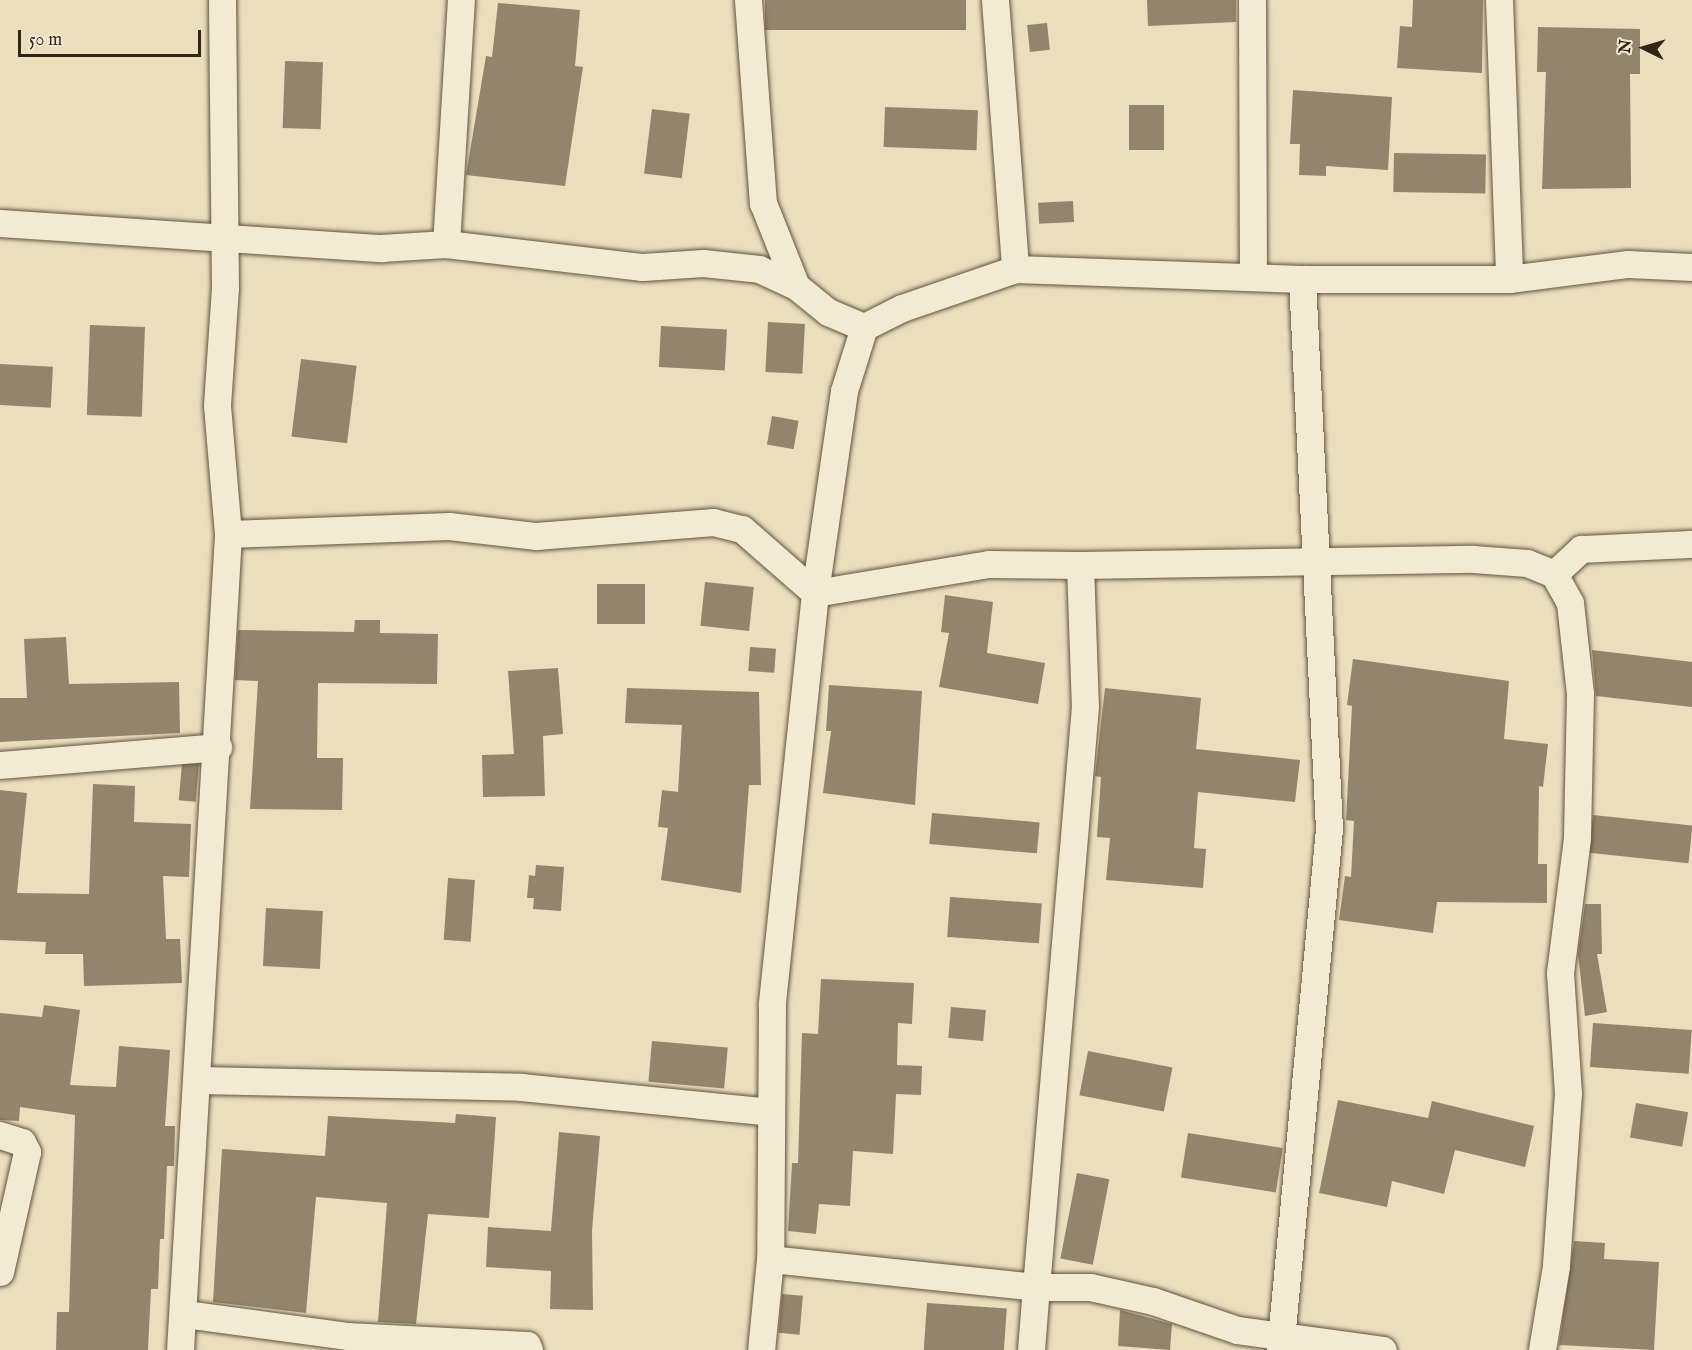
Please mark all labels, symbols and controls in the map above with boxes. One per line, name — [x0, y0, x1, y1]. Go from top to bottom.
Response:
scale bar — [21, 18, 204, 56]
north arrow — [1614, 18, 1674, 78]
text: 50 m — [29, 29, 62, 52]
text: N — [1616, 39, 1637, 54]

